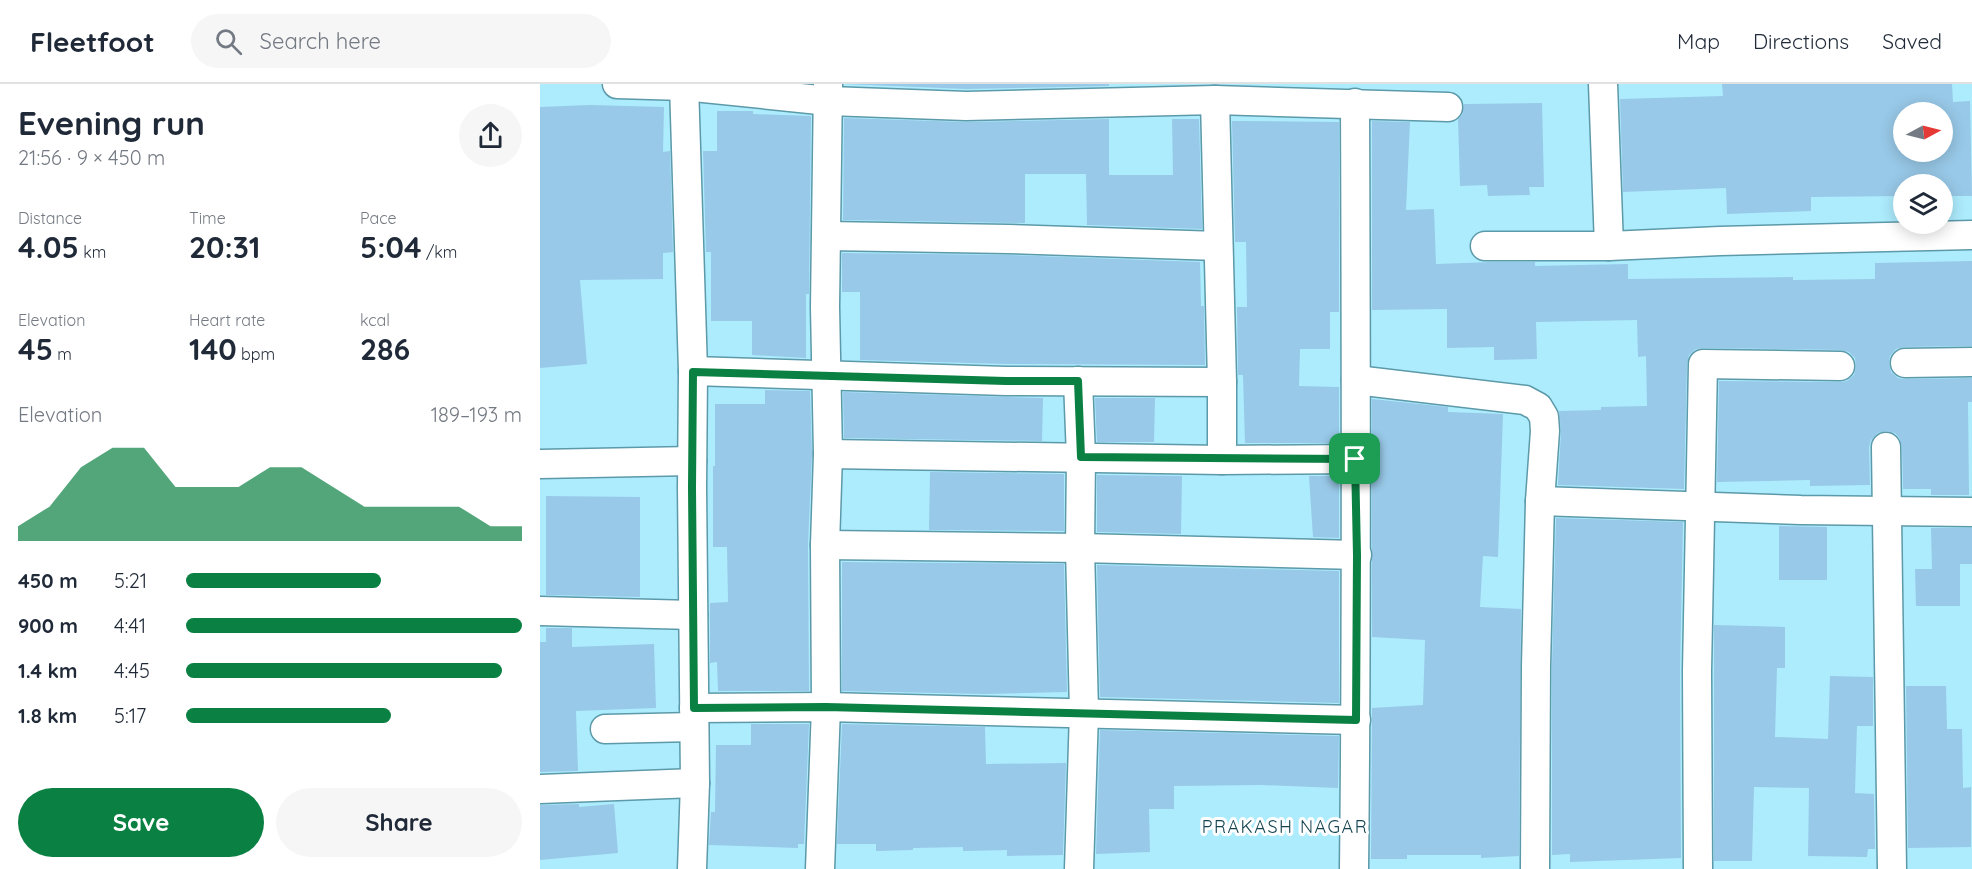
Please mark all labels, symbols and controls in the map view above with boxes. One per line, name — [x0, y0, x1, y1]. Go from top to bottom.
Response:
search box — [191, 14, 611, 68]
text: Fleetfoot — [30, 24, 155, 59]
icon: search — [212, 25, 245, 58]
text: Search here — [260, 27, 381, 55]
text: Map — [1677, 28, 1720, 54]
text: Directions — [1753, 28, 1849, 54]
text: Saved — [1882, 28, 1942, 54]
text: Evening run — [18, 102, 205, 143]
north arrow — [1893, 102, 1953, 162]
map controls — [1893, 102, 1953, 234]
button: share — [459, 104, 522, 167]
text: 21:56 · 9 × 450 m — [18, 145, 165, 170]
button: layers — [1893, 174, 1953, 234]
text: Distance — [18, 208, 82, 228]
text: Time — [189, 208, 226, 228]
text: Pace — [360, 208, 396, 228]
text: 4.05 — [18, 228, 79, 266]
text: 20:31 — [189, 228, 260, 266]
text: 5:04 — [360, 228, 422, 266]
text: km — [79, 242, 106, 262]
text: /km — [422, 242, 457, 262]
text: Elevation — [18, 310, 85, 330]
text: Heart rate — [189, 310, 265, 330]
text: kcal — [360, 310, 390, 330]
text: 45 — [18, 330, 53, 368]
text: 140 — [189, 330, 237, 368]
text: 286 — [360, 330, 410, 368]
text: m — [53, 344, 72, 364]
text: bpm — [237, 344, 275, 364]
text: Elevation — [18, 402, 102, 427]
text: 189–193 m — [431, 402, 522, 427]
pin — [1329, 433, 1380, 484]
icon: arrive — [1338, 442, 1371, 475]
text: 450 m — [18, 568, 78, 593]
text: 5:21 — [114, 568, 147, 593]
text: 900 m — [18, 613, 78, 638]
text: 4:41 — [114, 613, 146, 638]
text: 1.4 km — [18, 658, 77, 683]
text: 4:45 — [114, 658, 150, 683]
text: 1.8 km — [18, 703, 77, 728]
text: 5:17 — [114, 703, 146, 728]
button: Save — [18, 788, 264, 857]
button: Share — [276, 788, 522, 857]
district label: PRAKASH NAGAR — [1202, 815, 1368, 838]

